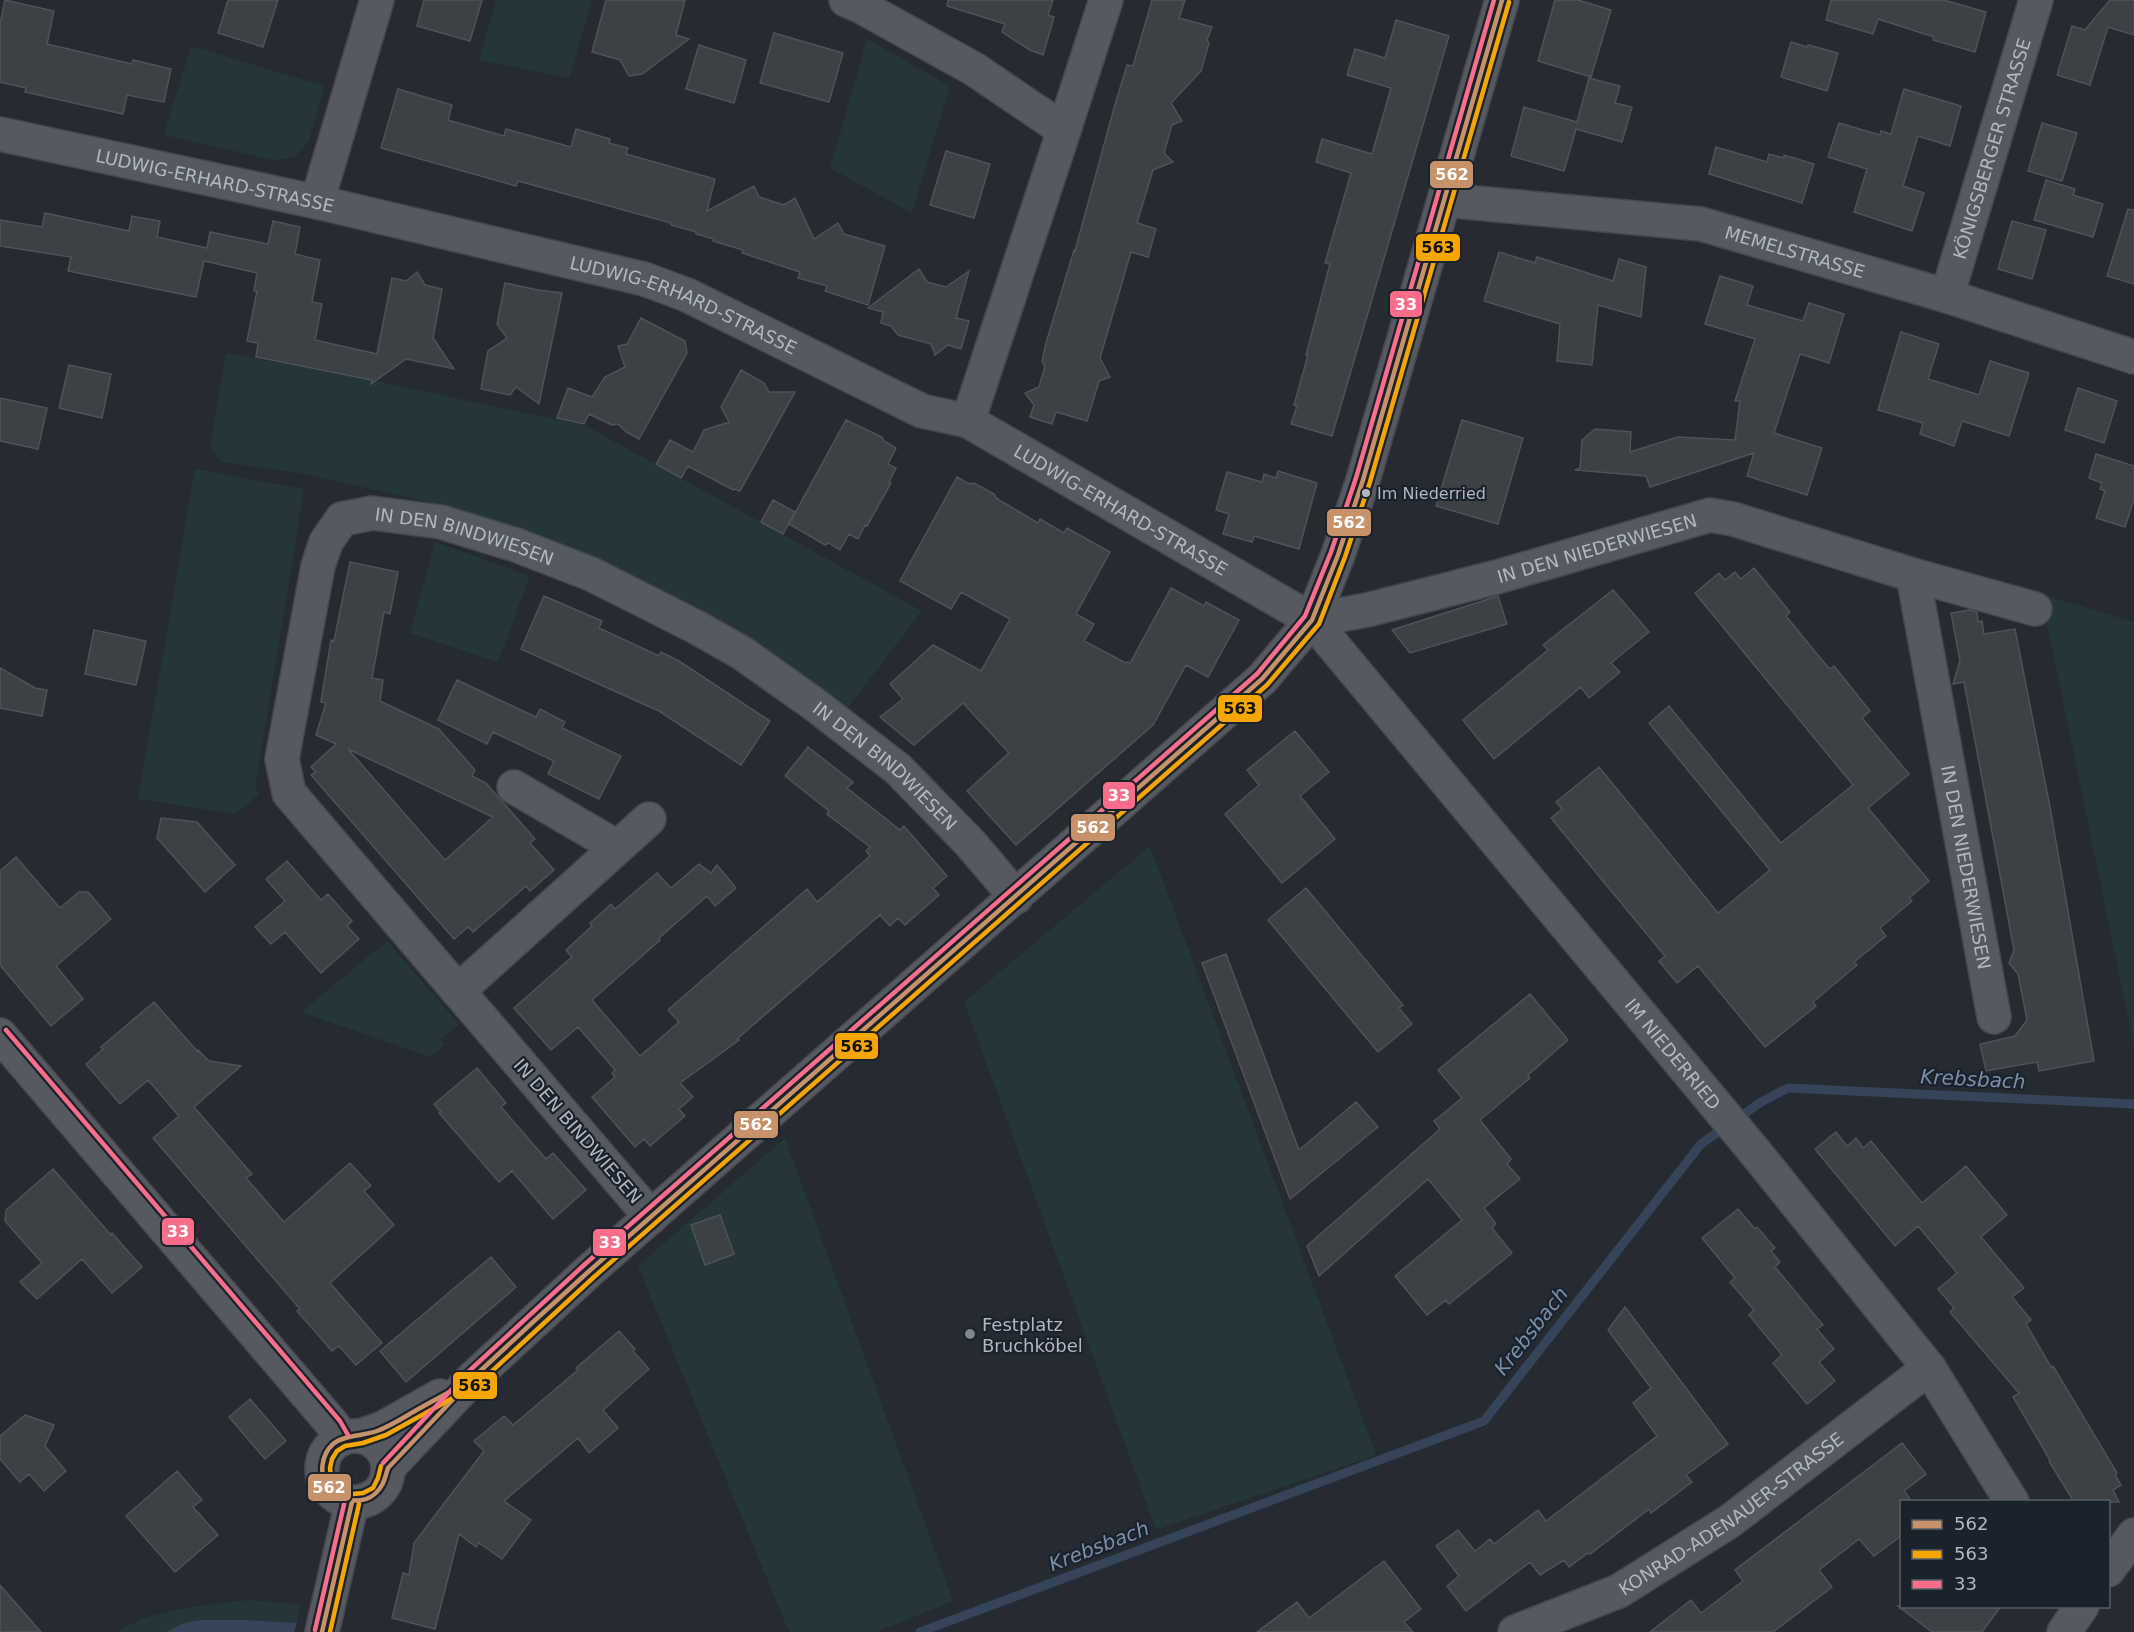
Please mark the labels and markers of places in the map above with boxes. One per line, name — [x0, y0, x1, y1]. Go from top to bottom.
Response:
place label: Im Niederried — [1377, 484, 1486, 503]
marker: Im Niederried — [1360, 487, 1372, 499]
place label: Festplatz Bruchköbel — [982, 1314, 1083, 1356]
marker: Festplatz Bruchköbel — [963, 1327, 977, 1341]

